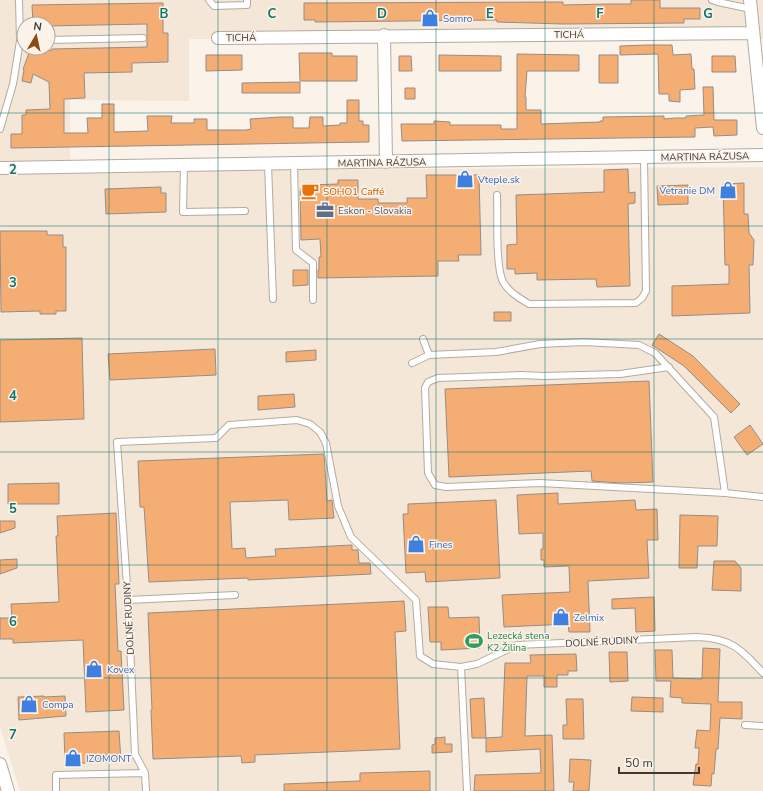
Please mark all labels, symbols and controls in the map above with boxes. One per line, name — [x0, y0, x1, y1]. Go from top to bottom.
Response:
text: B — [160, 5, 169, 23]
text: C — [268, 5, 277, 23]
text: D — [377, 5, 387, 23]
text: E — [486, 5, 494, 23]
text: F — [596, 5, 604, 23]
text: G — [703, 5, 713, 23]
shop icon: Somro — [420, 8, 440, 28]
place label: Somro — [443, 12, 473, 26]
north arrow — [16, 16, 56, 56]
text: N — [32, 19, 43, 35]
street label: TICHÁ — [554, 28, 585, 42]
street label: TICHÁ — [226, 31, 257, 45]
street label: MARTINA RÁZUSA — [661, 149, 750, 165]
street label: MARTINA RÁZUSA — [338, 155, 427, 171]
text: 2 — [9, 161, 17, 179]
shop icon: Vteple.sk — [455, 169, 475, 189]
place label: Vteple.sk — [477, 173, 521, 187]
shop icon: Vetranie DM — [718, 180, 738, 200]
cafe icon: SOHO1 Caffé — [300, 181, 320, 201]
place label: Vetranie DM — [658, 184, 715, 198]
place label: SOHO1 Caffé — [323, 185, 384, 199]
office icon: Eskon - Slovakia — [315, 200, 335, 220]
place label: Eskon - Slovakia — [338, 204, 412, 218]
text: 3 — [9, 274, 17, 292]
text: 4 — [9, 387, 17, 405]
text: 5 — [9, 500, 17, 518]
shop icon: Fines — [406, 534, 426, 554]
place label: Fines — [429, 538, 453, 552]
street label: DOLNÉ RUDINY — [120, 580, 138, 655]
shop icon: Zelmix — [551, 607, 571, 627]
place label: Zelmix — [574, 611, 605, 625]
text: 6 — [9, 613, 17, 631]
place label: Lezecká stena K2 Žilina — [487, 629, 550, 655]
sports icon: Lezecká stena K2 Žilina — [464, 631, 484, 651]
street label: DOLNÉ RUDINY — [565, 633, 640, 651]
shop icon: Kovex — [84, 659, 104, 679]
place label: Kovex — [107, 663, 135, 677]
shop icon: Compa — [19, 694, 39, 714]
place label: Compa — [42, 698, 74, 712]
text: 7 — [9, 726, 17, 744]
shop icon: IZOMONT — [63, 748, 83, 768]
scale bar — [619, 749, 699, 775]
place label: IZOMONT — [86, 752, 132, 766]
text: 50 m — [625, 755, 653, 771]

